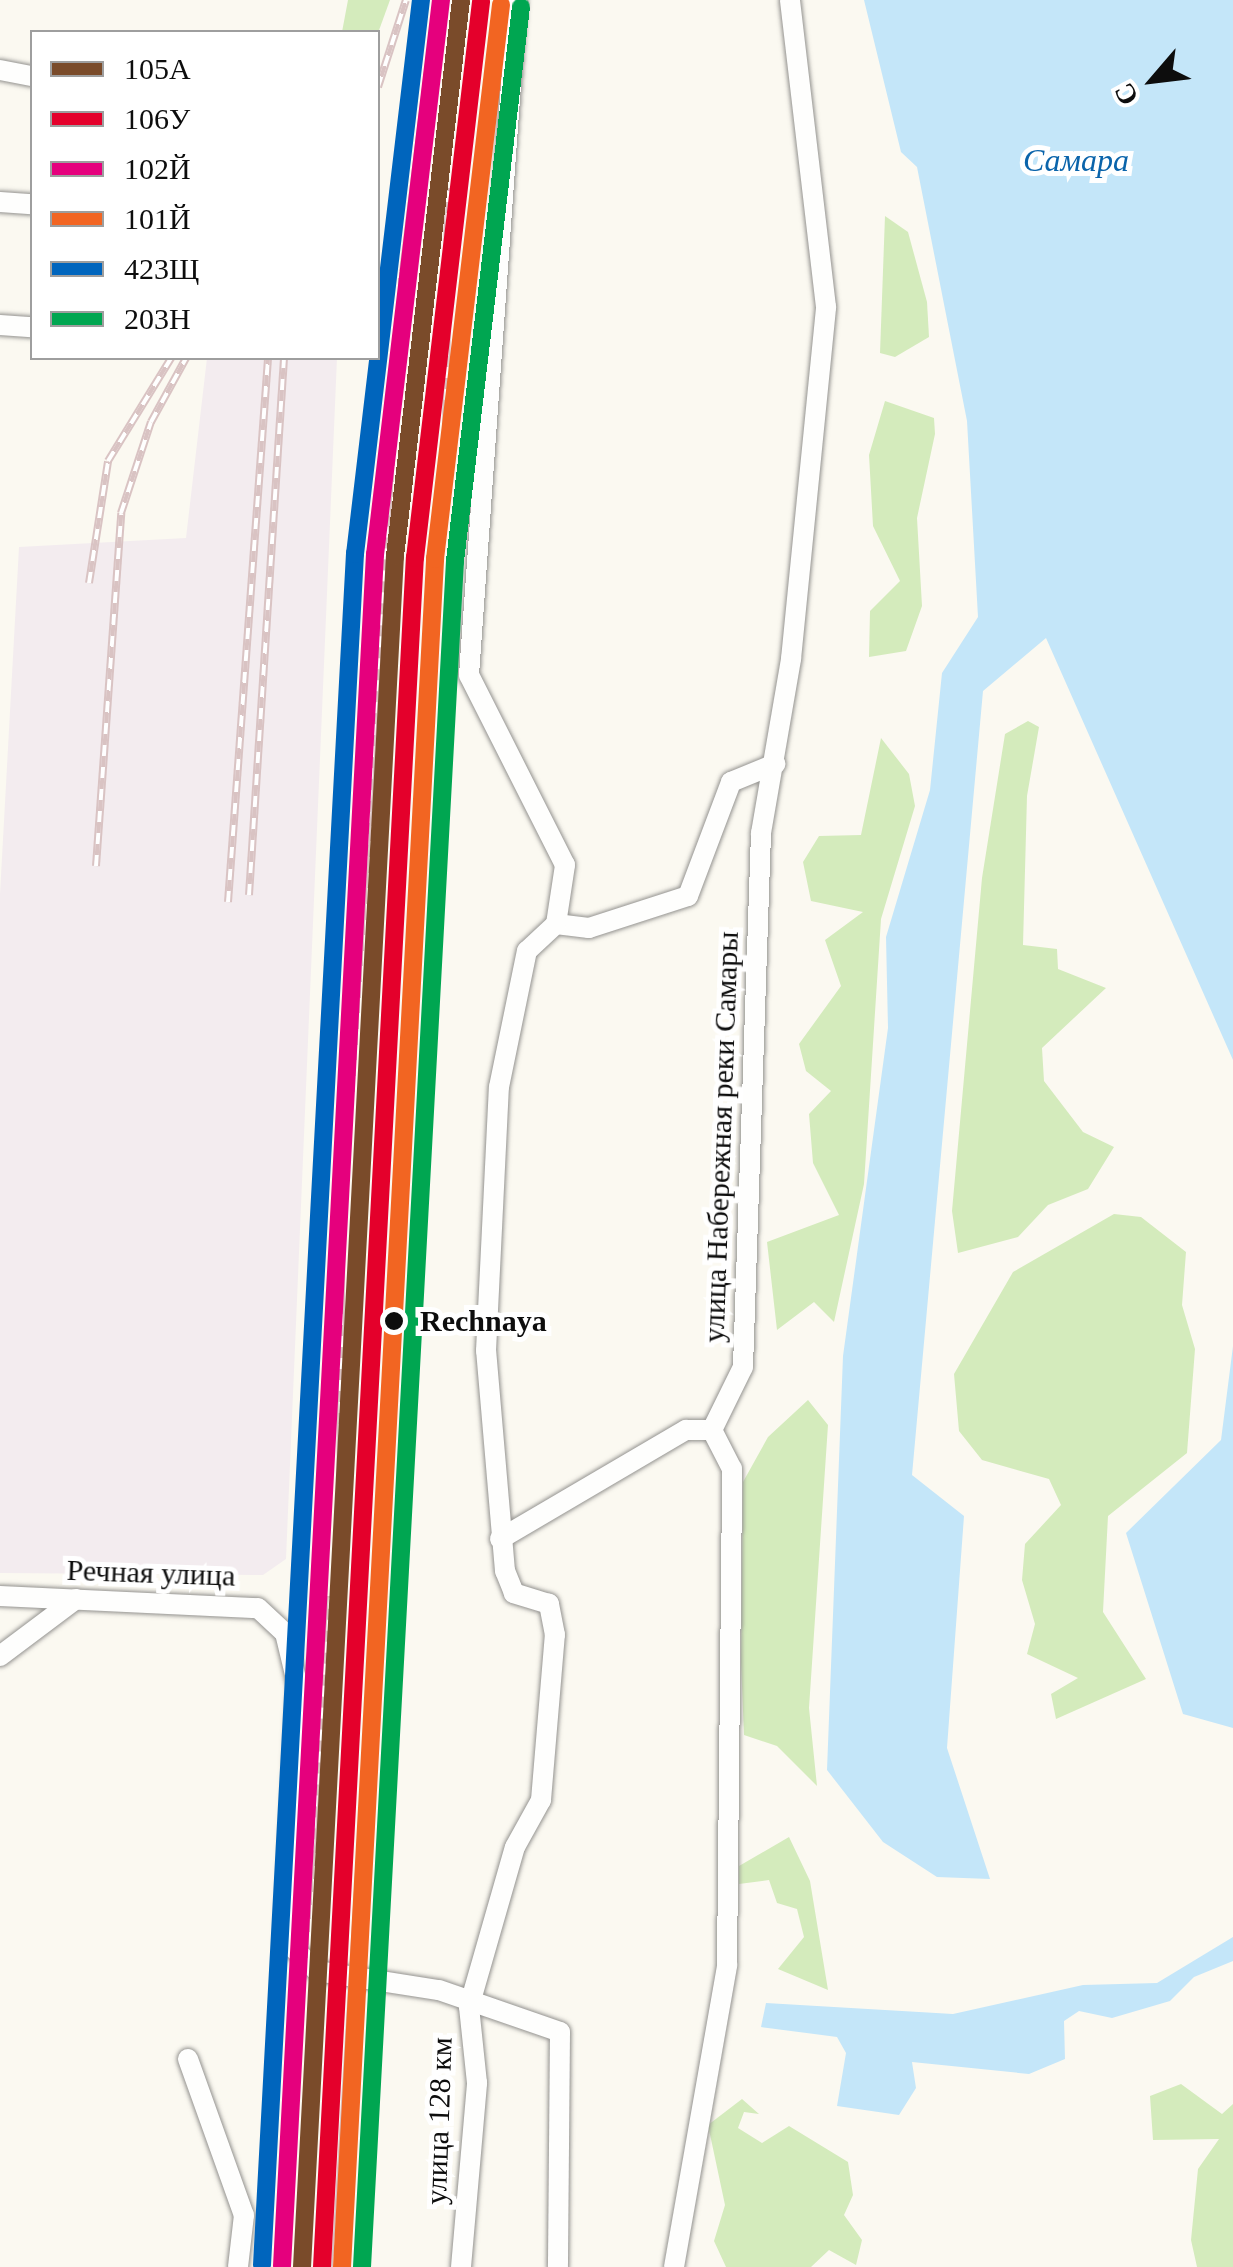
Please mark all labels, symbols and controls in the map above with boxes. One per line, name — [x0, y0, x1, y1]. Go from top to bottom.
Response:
legend — [30, 30, 380, 360]
north arrow — [1103, 30, 1203, 130]
text: 105А — [124, 52, 191, 85]
text: С — [1108, 78, 1145, 111]
text: 106У — [124, 102, 190, 135]
water label: Самара — [1023, 141, 1129, 179]
text: 102Й — [124, 152, 191, 185]
text: 101Й — [124, 202, 191, 235]
text: 423Щ — [124, 252, 199, 285]
text: 203Н — [124, 302, 191, 335]
street label: улица Набережная реки Самары — [696, 931, 746, 1343]
place label: Rechnaya — [420, 1303, 547, 1339]
marker: Rechnaya — [377, 1304, 411, 1338]
street label: Речная улица — [66, 1552, 236, 1594]
street label: улица 128 км — [418, 2037, 460, 2205]

